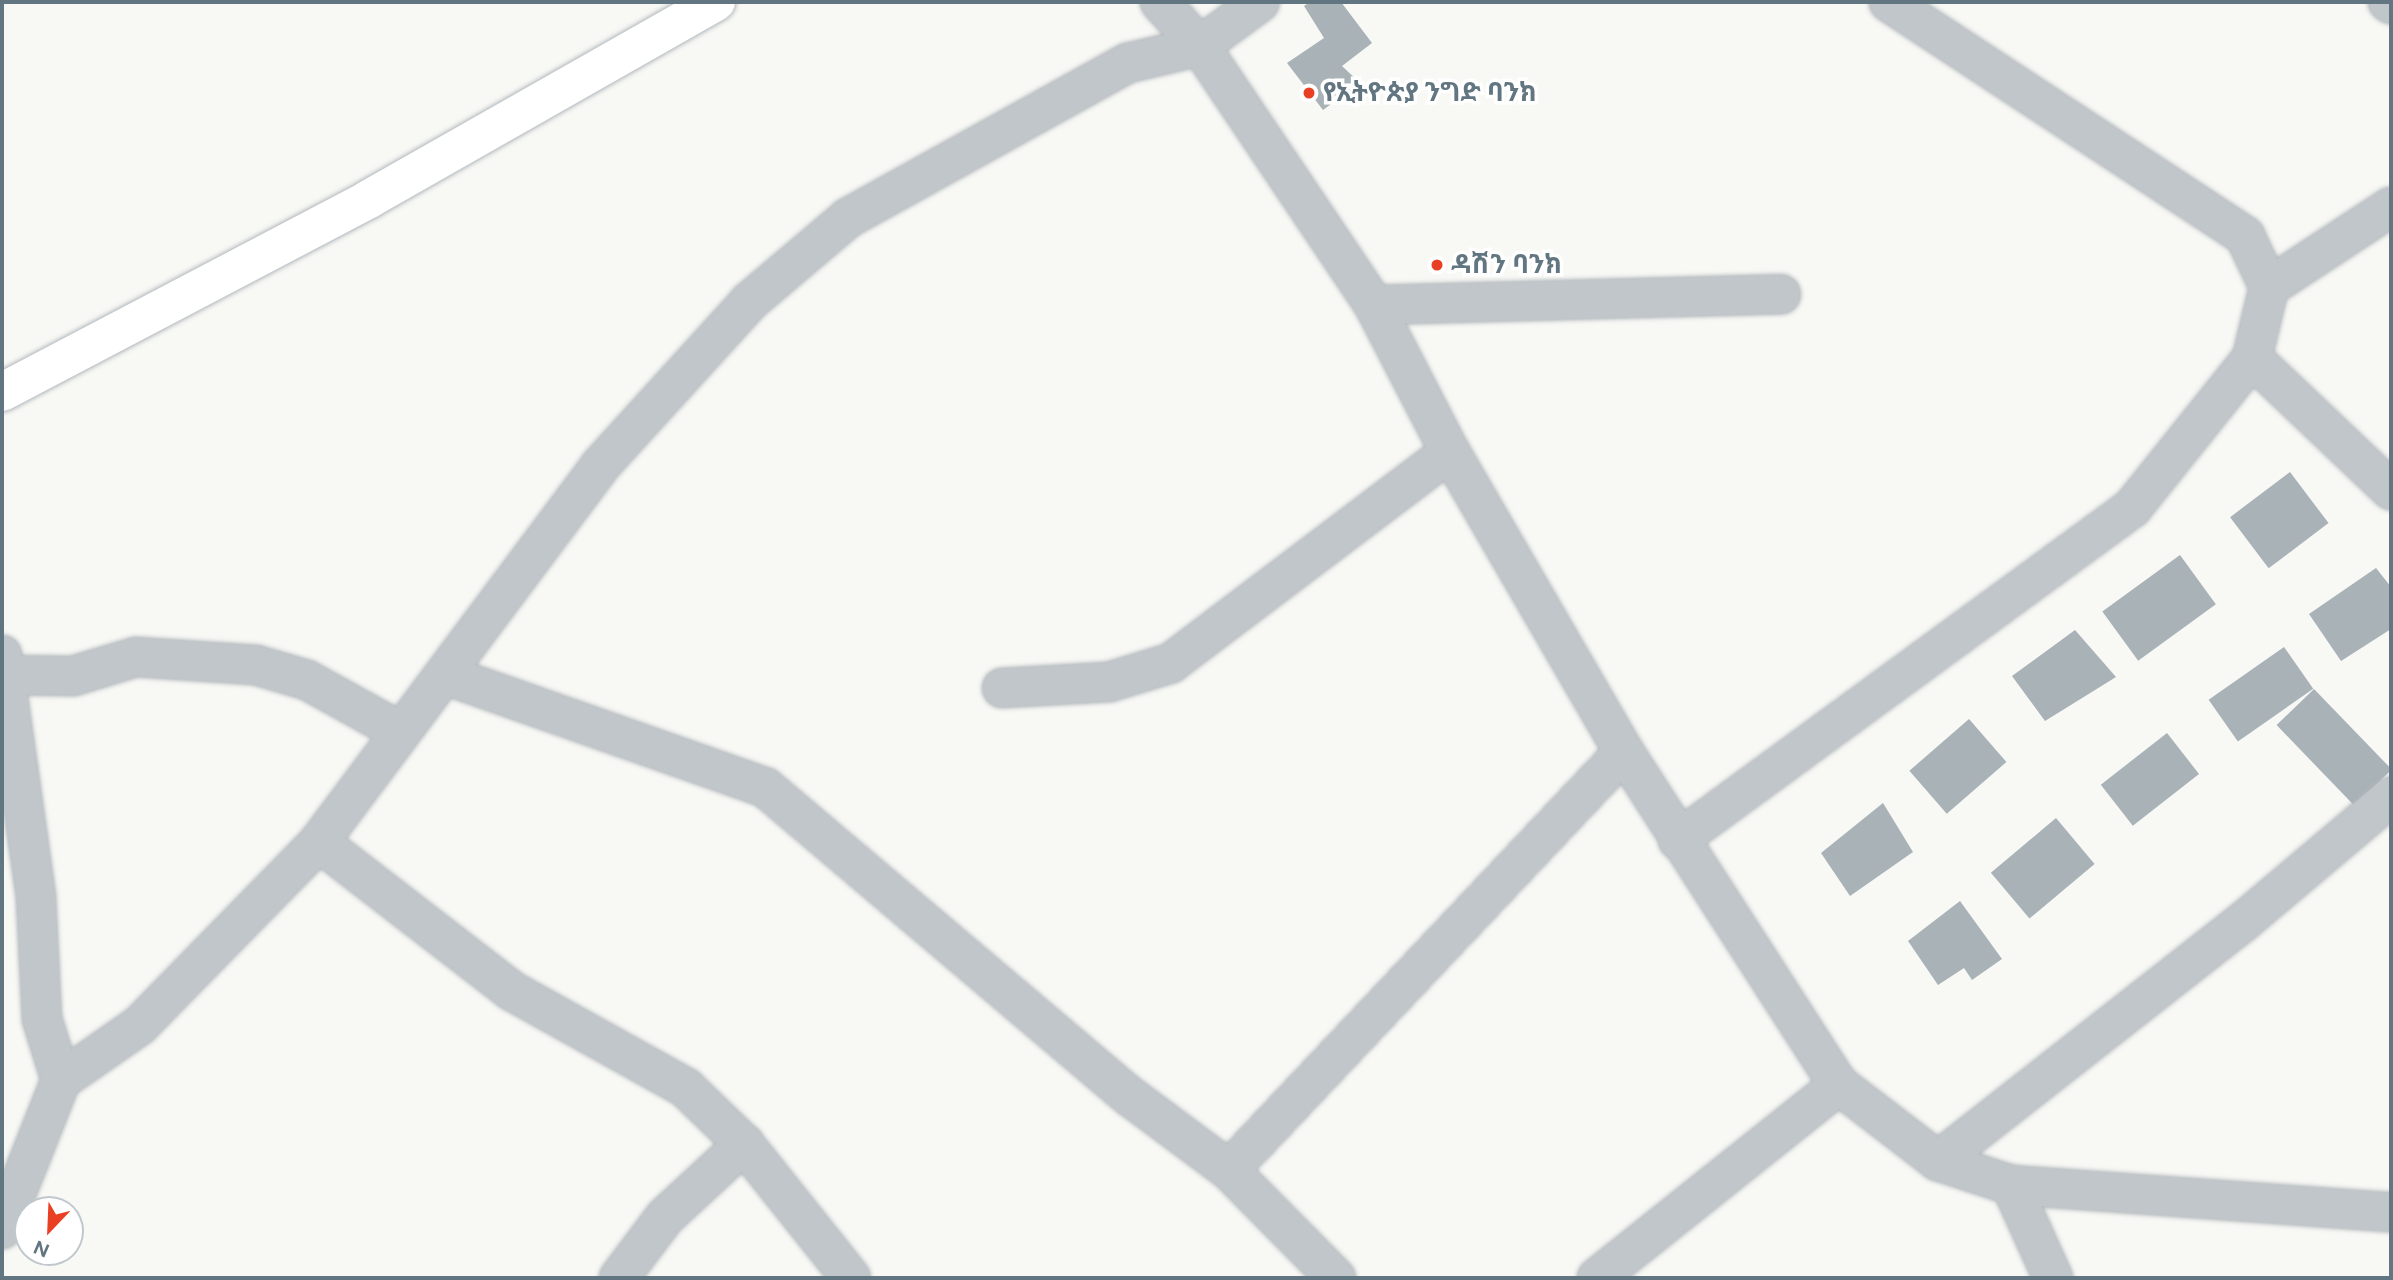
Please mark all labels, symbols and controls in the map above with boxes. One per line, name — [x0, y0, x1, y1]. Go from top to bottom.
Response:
place label: የኢትዮጵያ ንግድ ባንክ — [1323, 77, 1537, 109]
marker: የኢትዮጵያ ንግድ ባንክ — [1301, 85, 1317, 101]
place label: ዳሽን ባንክ — [1451, 249, 1562, 281]
marker: ዳሽን ባንክ — [1429, 257, 1445, 273]
north arrow — [14, 1196, 84, 1266]
text: N — [30, 1235, 53, 1262]

